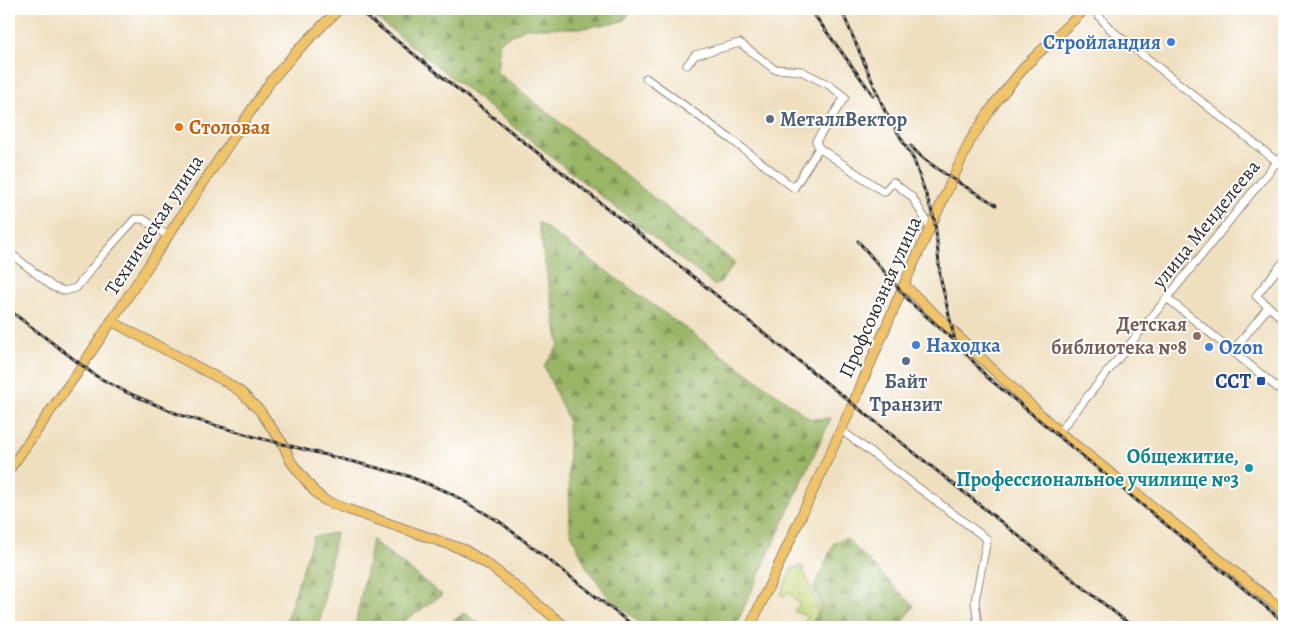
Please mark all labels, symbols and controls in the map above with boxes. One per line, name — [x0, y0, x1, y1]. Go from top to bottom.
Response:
place label: Стройландия — [1043, 29, 1161, 56]
marker: Стройландия — [1165, 36, 1177, 48]
place label: МеталлВектор — [780, 106, 907, 133]
marker: МеталлВектор — [764, 113, 776, 125]
place label: Столовая — [189, 114, 270, 141]
marker: Столовая — [173, 121, 185, 133]
street label: Техническая улица — [98, 149, 210, 301]
street label: улица Менделеева — [1145, 153, 1267, 295]
street label: Профсоюзная улица — [832, 211, 928, 382]
place label: Детская библиотека №8 — [1051, 311, 1187, 361]
marker: Детская библиотека №8 — [1191, 330, 1203, 342]
place label: Находка — [926, 332, 1001, 359]
place label: Ozon — [1219, 334, 1263, 361]
marker: Находка — [910, 339, 922, 351]
marker: Ozon — [1203, 341, 1215, 353]
marker: Байт Транзит — [900, 355, 912, 367]
place label: Байт Транзит — [870, 368, 942, 418]
place label: ССТ — [1215, 368, 1252, 395]
marker: ССТ — [1255, 375, 1267, 387]
place label: Общежитие, Профессиональное училище №3 — [956, 443, 1239, 493]
marker: Общежитие, Профессиональное училище №3 — [1243, 462, 1255, 474]

